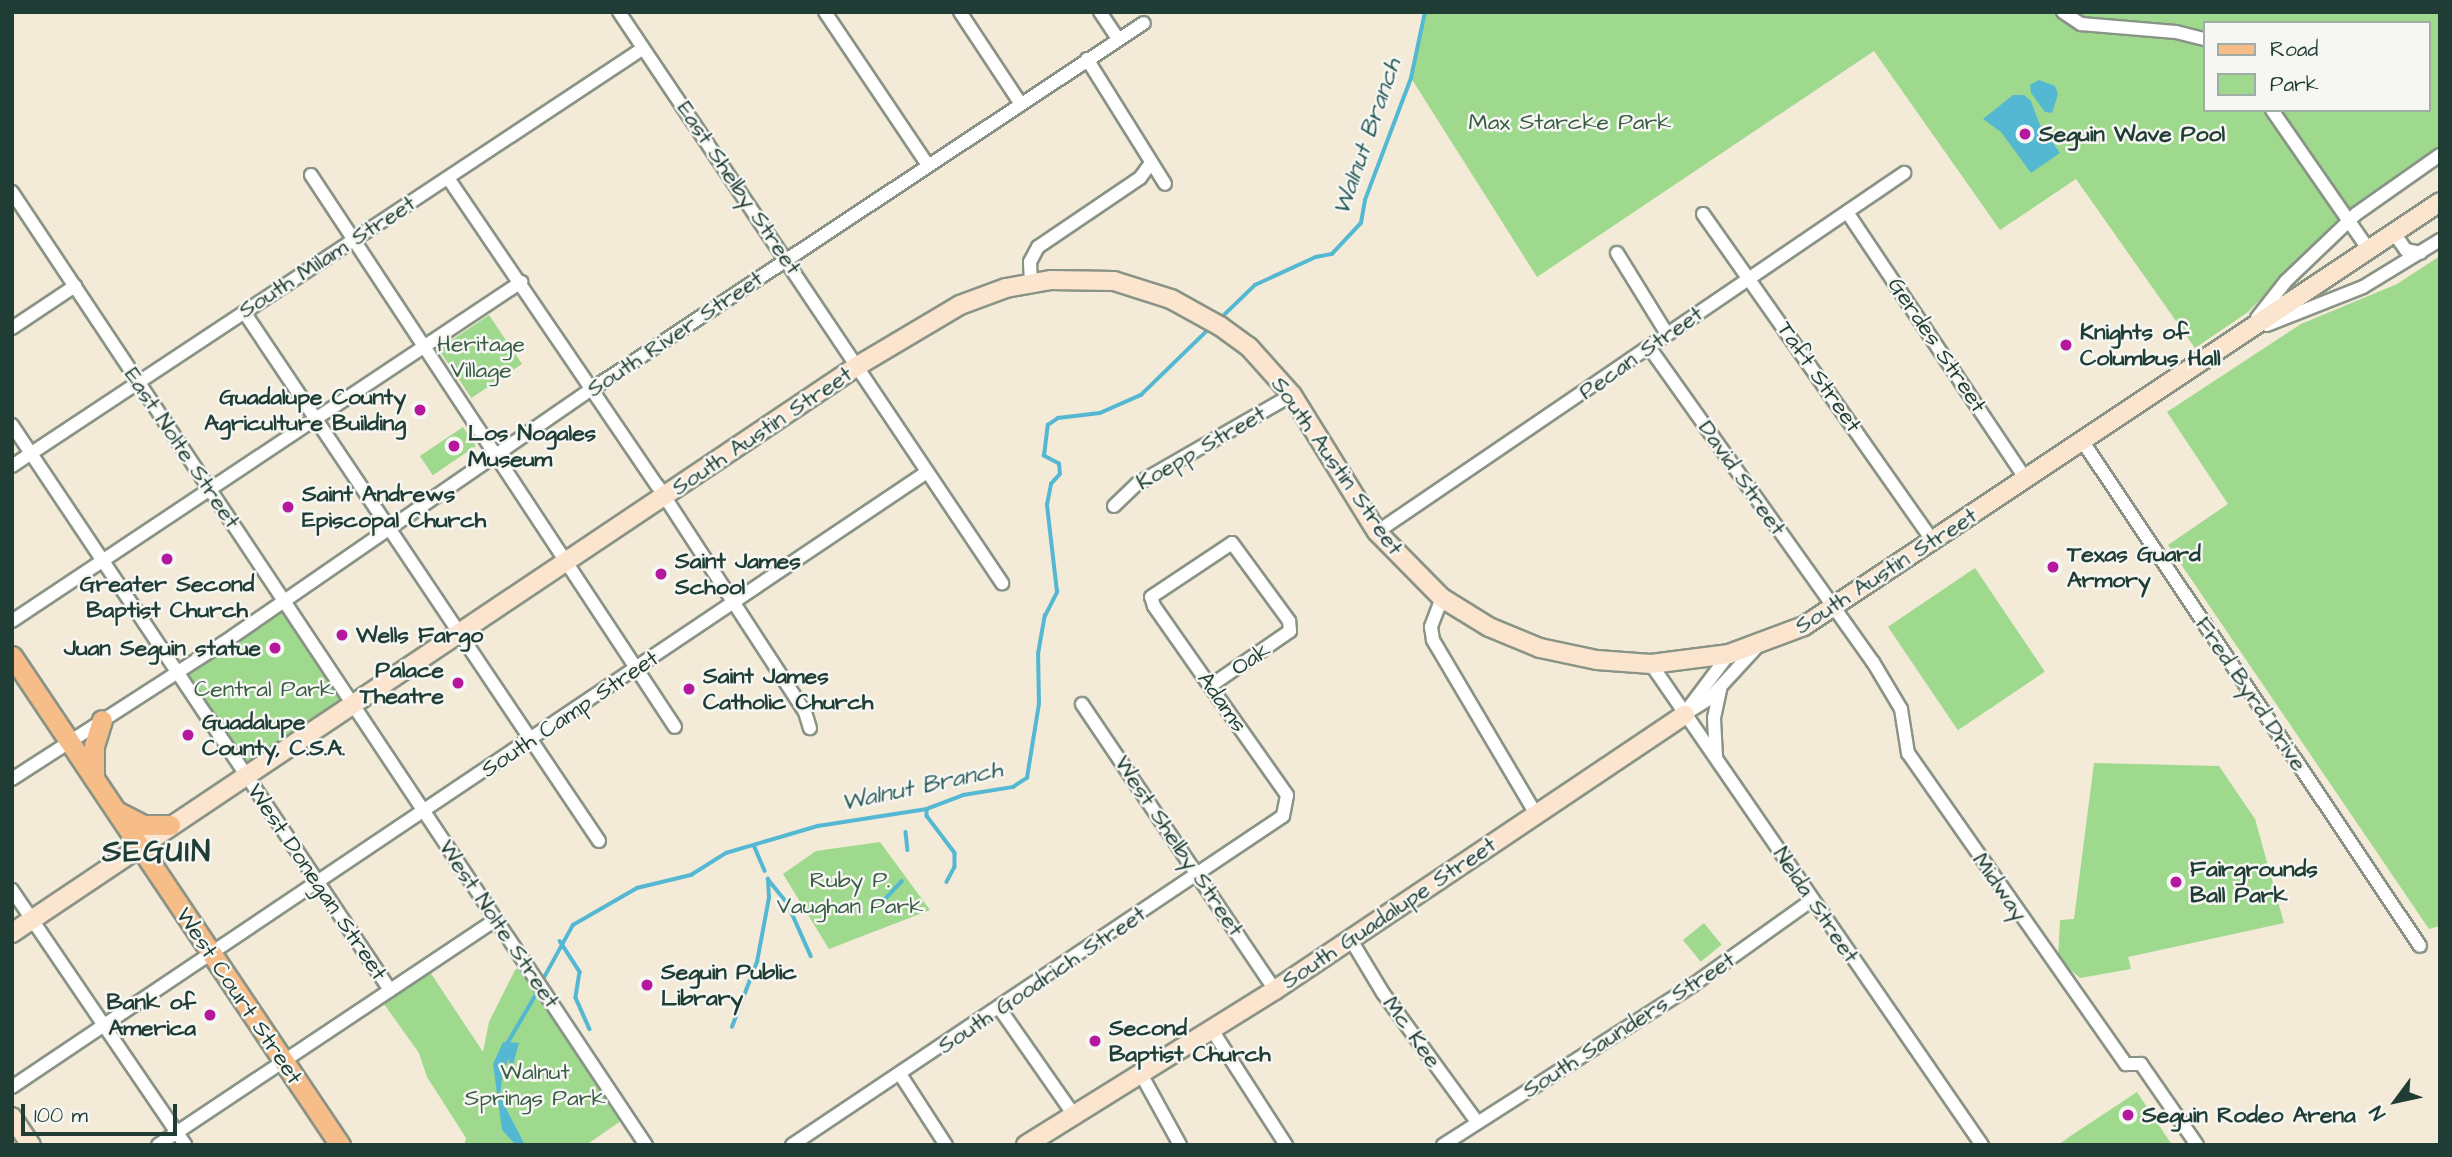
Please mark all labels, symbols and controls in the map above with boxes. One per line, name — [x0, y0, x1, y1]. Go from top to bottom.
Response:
legend — [2204, 21, 2431, 112]
text: Road — [2270, 35, 2318, 64]
water label: Walnut Branch — [1328, 55, 1408, 219]
text: Park — [2270, 70, 2319, 99]
street label: East Shelby Street — [671, 96, 807, 280]
park label: Max Starcke Park — [1469, 108, 1671, 136]
place label: Seguin Wave Pool — [2039, 120, 2225, 148]
marker: Seguin Wave Pool — [2017, 126, 2033, 142]
street label: South Milam Street — [233, 190, 421, 324]
street label: South River Street — [582, 265, 768, 403]
street label: Gerdes Street — [1882, 272, 1992, 418]
street label: Pecan Street — [1574, 300, 1708, 406]
street label: Taft Street — [1771, 316, 1867, 438]
place label: Knights of Columbus Hall — [2080, 318, 2221, 372]
park label: Heritage Village — [437, 330, 525, 384]
marker: Knights of Columbus Hall — [2058, 337, 2074, 353]
street label: South Austin Street — [667, 360, 857, 502]
street label: East Nolte Street — [118, 362, 246, 534]
street label: South Austin Street — [1265, 371, 1409, 561]
place label: Guadalupe County Agriculture Building — [204, 383, 406, 437]
street label: Koepp Street — [1131, 400, 1271, 496]
marker: Guadalupe County Agriculture Building — [412, 402, 428, 418]
street label: David Street — [1692, 415, 1792, 541]
place label: Los Nogales Museum — [468, 419, 596, 473]
marker: Los Nogales Museum — [446, 438, 462, 454]
place label: Saint Andrews Episcopal Church — [302, 480, 486, 534]
marker: Saint Andrews Episcopal Church — [280, 499, 296, 515]
street label: South Austin Street — [1790, 502, 1982, 640]
place label: Texas Guard Armory — [2067, 540, 2201, 594]
place label: Saint James School — [675, 547, 801, 601]
marker: Greater Second Baptist Church — [159, 551, 175, 567]
marker: Texas Guard Armory — [2045, 559, 2061, 575]
marker: Saint James School — [653, 566, 669, 582]
place label: Greater Second Baptist Church — [80, 570, 254, 624]
street label: Fred Byrd Drive — [2189, 612, 2313, 776]
place label: Wells Fargo — [356, 621, 483, 649]
marker: Wells Fargo — [334, 627, 350, 643]
place label: Juan Seguin statue — [64, 634, 261, 662]
street label: Oak — [1226, 636, 1276, 682]
marker: Juan Seguin statue — [267, 640, 283, 656]
street label: South Camp Street — [476, 644, 664, 784]
place label: Palace Theatre — [360, 656, 444, 710]
place label: Saint James Catholic Church — [703, 662, 873, 716]
street label: Adams — [1191, 666, 1253, 738]
park label: Central Park — [194, 675, 334, 703]
marker: Palace Theatre — [450, 675, 466, 691]
marker: Saint James Catholic Church — [681, 681, 697, 697]
place label: Guadalupe County, C.S.A. — [202, 708, 345, 762]
marker: Guadalupe County, C.S.A. — [180, 727, 196, 743]
street label: West Shelby Street — [1108, 750, 1250, 942]
water label: Walnut Branch — [839, 756, 1005, 818]
street label: West Donegan Street — [241, 778, 393, 986]
street label: South Guadalupe Street — [1276, 831, 1502, 995]
district label: SEGUIN — [103, 834, 211, 870]
street label: West Nolte Street — [432, 835, 566, 1013]
street label: Nelda Street — [1767, 842, 1865, 968]
street label: Midway — [1967, 847, 2033, 927]
place label: Fairgrounds Ball Park — [2190, 855, 2318, 909]
park label: Ruby P. Vaughan Park — [777, 866, 923, 920]
marker: Fairgrounds Ball Park — [2168, 874, 2184, 890]
street label: South Goodrich Street — [933, 900, 1151, 1060]
street label: West Court Street — [170, 902, 308, 1090]
street label: South Saunders Street — [1518, 946, 1740, 1104]
place label: Seguin Public Library — [661, 958, 797, 1012]
marker: Seguin Public Library — [639, 977, 655, 993]
place label: Bank of America — [107, 988, 196, 1042]
street label: Mc Kee — [1377, 991, 1447, 1073]
marker: Bank of America — [202, 1007, 218, 1023]
place label: Second Baptist Church — [1109, 1014, 1271, 1068]
marker: Second Baptist Church — [1087, 1033, 1103, 1049]
park label: Walnut Springs Park — [464, 1058, 606, 1112]
north arrow — [2361, 1066, 2431, 1136]
scale bar — [24, 1090, 180, 1134]
text: N — [2363, 1100, 2393, 1125]
text: 100 m — [34, 1101, 88, 1130]
place label: Seguin Rodeo Arena — [2142, 1101, 2356, 1129]
marker: Seguin Rodeo Arena — [2120, 1107, 2136, 1123]

